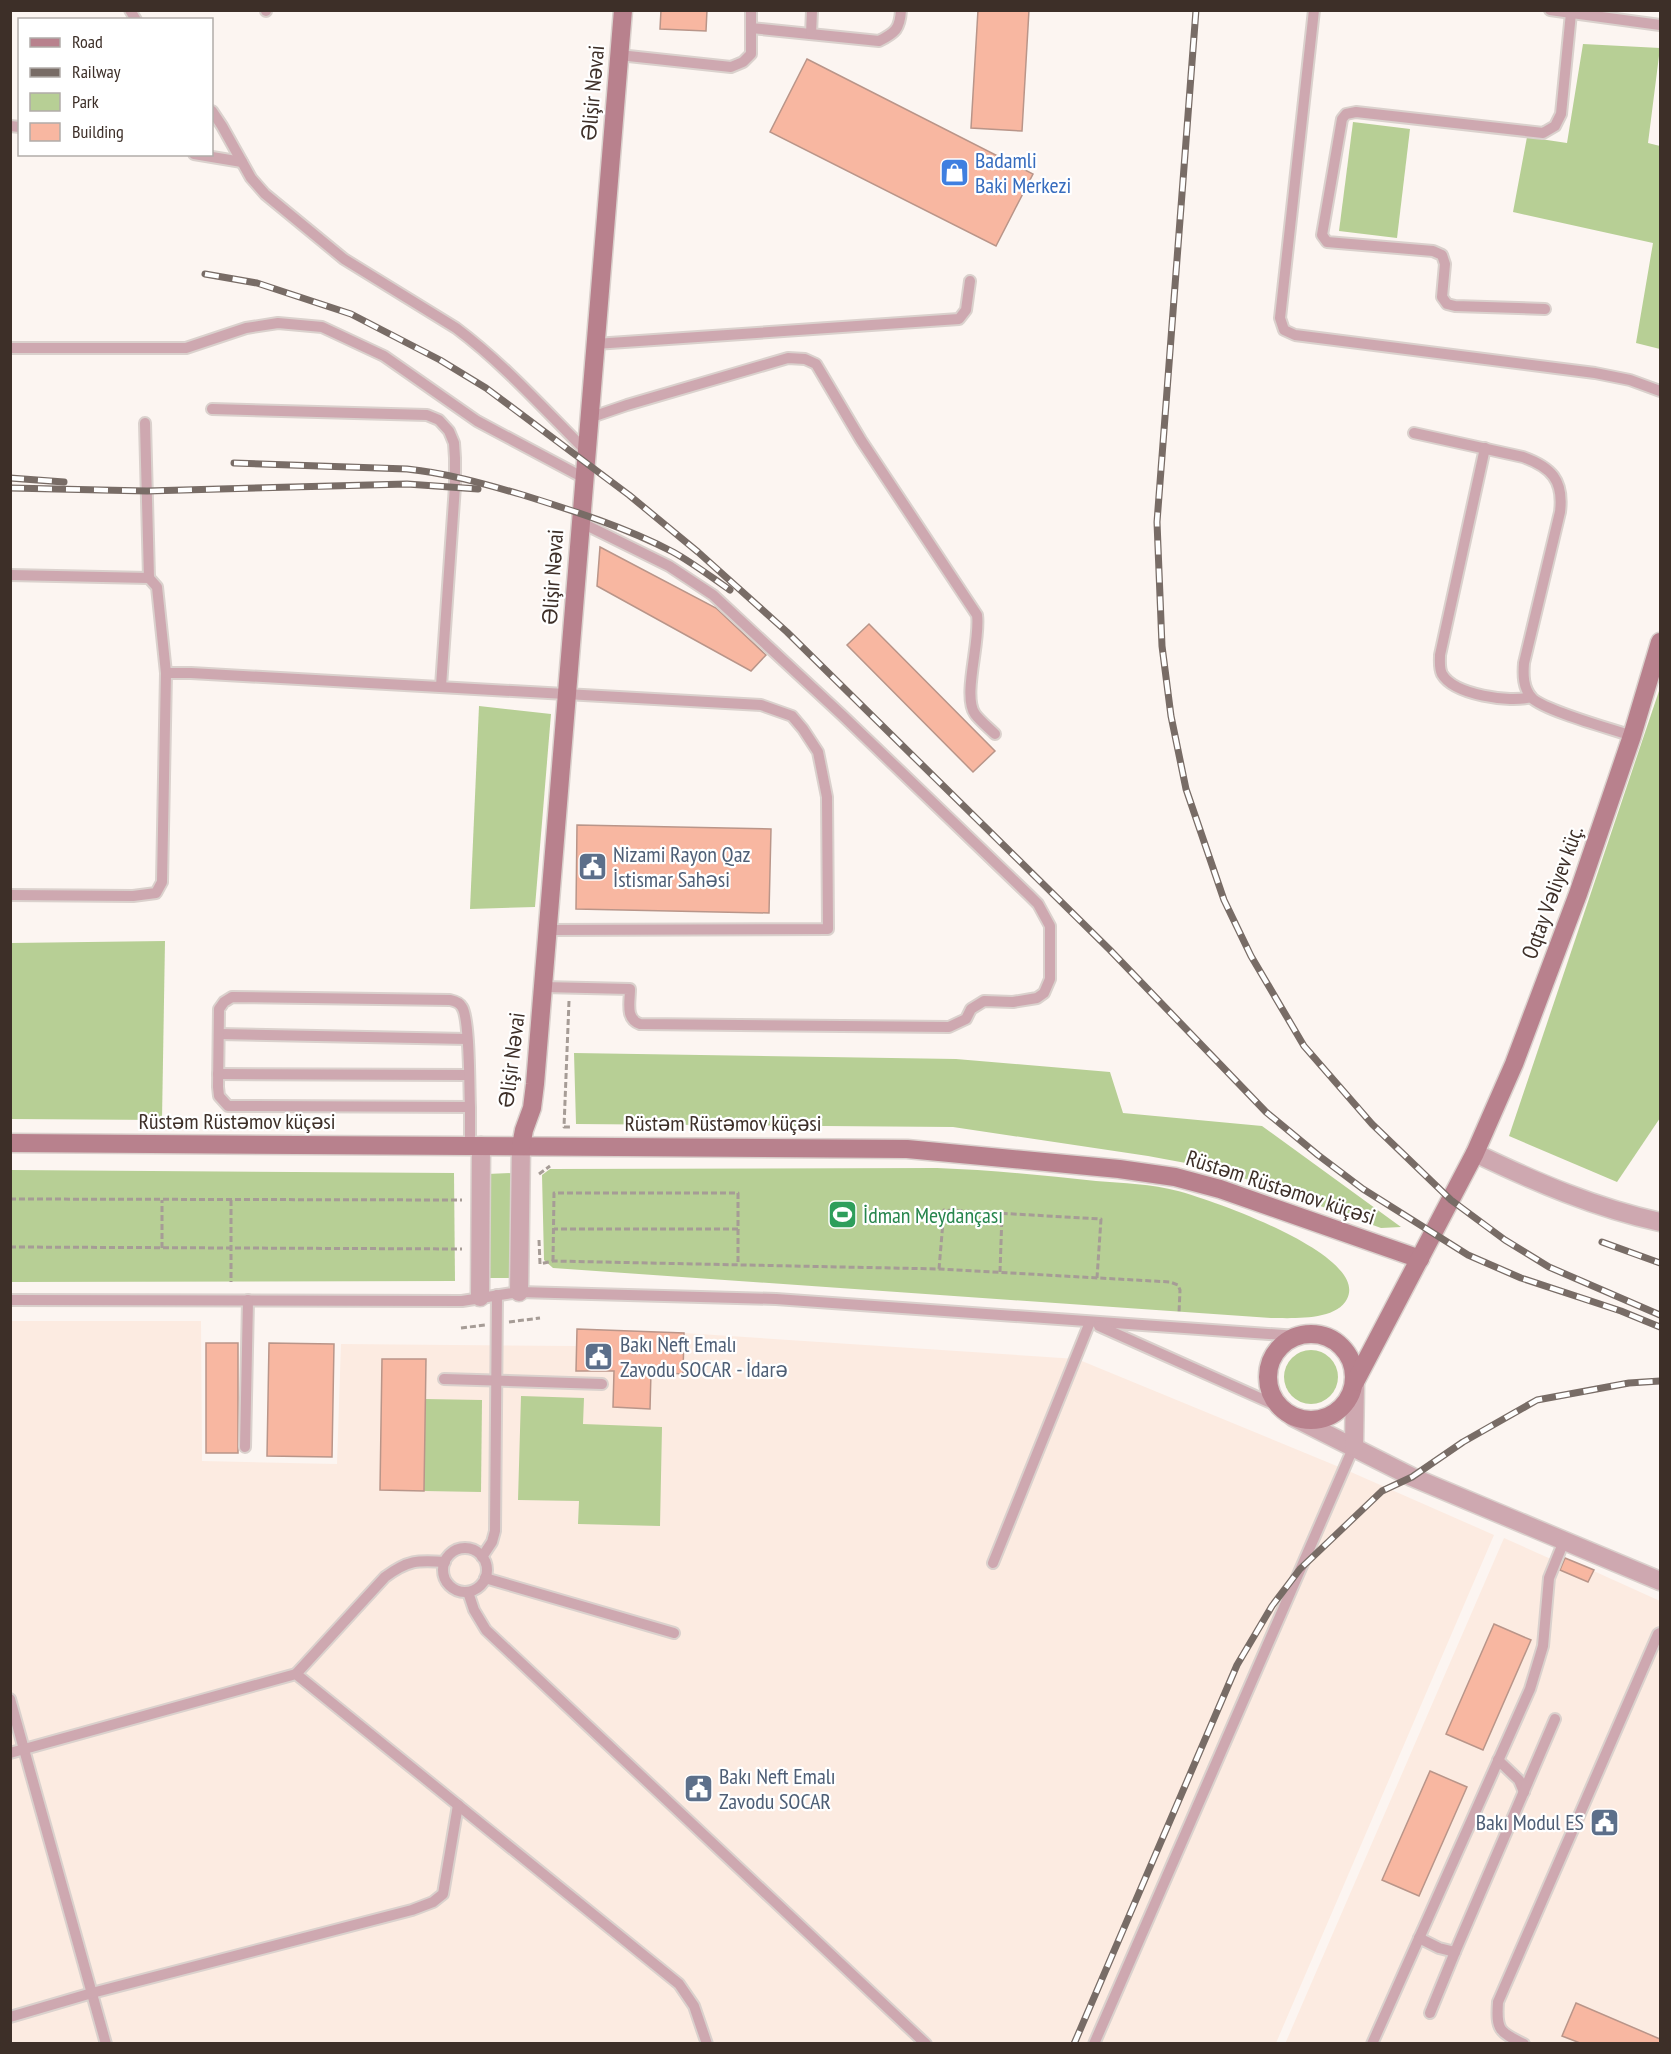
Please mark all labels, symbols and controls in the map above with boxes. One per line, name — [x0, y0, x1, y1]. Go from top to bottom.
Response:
legend — [18, 18, 213, 156]
text: Road — [72, 30, 103, 53]
street label: Əlişir Nəvai — [574, 44, 610, 142]
text: Railway — [72, 60, 121, 83]
text: Park — [72, 90, 99, 113]
text: Building — [72, 120, 124, 143]
place label: Badamli Baki Merkezi — [975, 146, 1071, 199]
shop icon: Badamli Baki Merkezi — [938, 157, 970, 189]
street label: Əlişir Nəvai — [535, 528, 569, 626]
street label: Oqtay Vəliyev küç. — [1515, 821, 1589, 963]
place label: Nizami Rayon Qaz İstismar Sahəsi — [613, 840, 750, 893]
public building icon: Nizami Rayon Qaz İstismar Sahəsi — [576, 851, 608, 883]
street label: Əlişir Nəvai — [491, 1011, 531, 1109]
street label: Rüstəm Rüstəmov küçəsi — [138, 1107, 336, 1135]
street label: Rüstəm Rüstəmov küçəsi — [624, 1109, 822, 1137]
street label: Rüstəm Rüstəmov küçəsi — [1183, 1143, 1379, 1231]
sports icon: İdman Meydançası — [826, 1199, 858, 1231]
place label: İdman Meydançası — [863, 1201, 1003, 1229]
place label: Bakı Neft Emalı Zavodu SOCAR - İdarə — [620, 1330, 788, 1383]
public building icon: Bakı Neft Emalı Zavodu SOCAR - İdarə — [583, 1341, 615, 1373]
place label: Bakı Neft Emalı Zavodu SOCAR — [719, 1762, 836, 1815]
public building icon: Bakı Neft Emalı Zavodu SOCAR — [682, 1773, 714, 1805]
public building icon: Bakı Modul ES — [1589, 1806, 1621, 1838]
place label: Bakı Modul ES — [1476, 1808, 1584, 1836]

